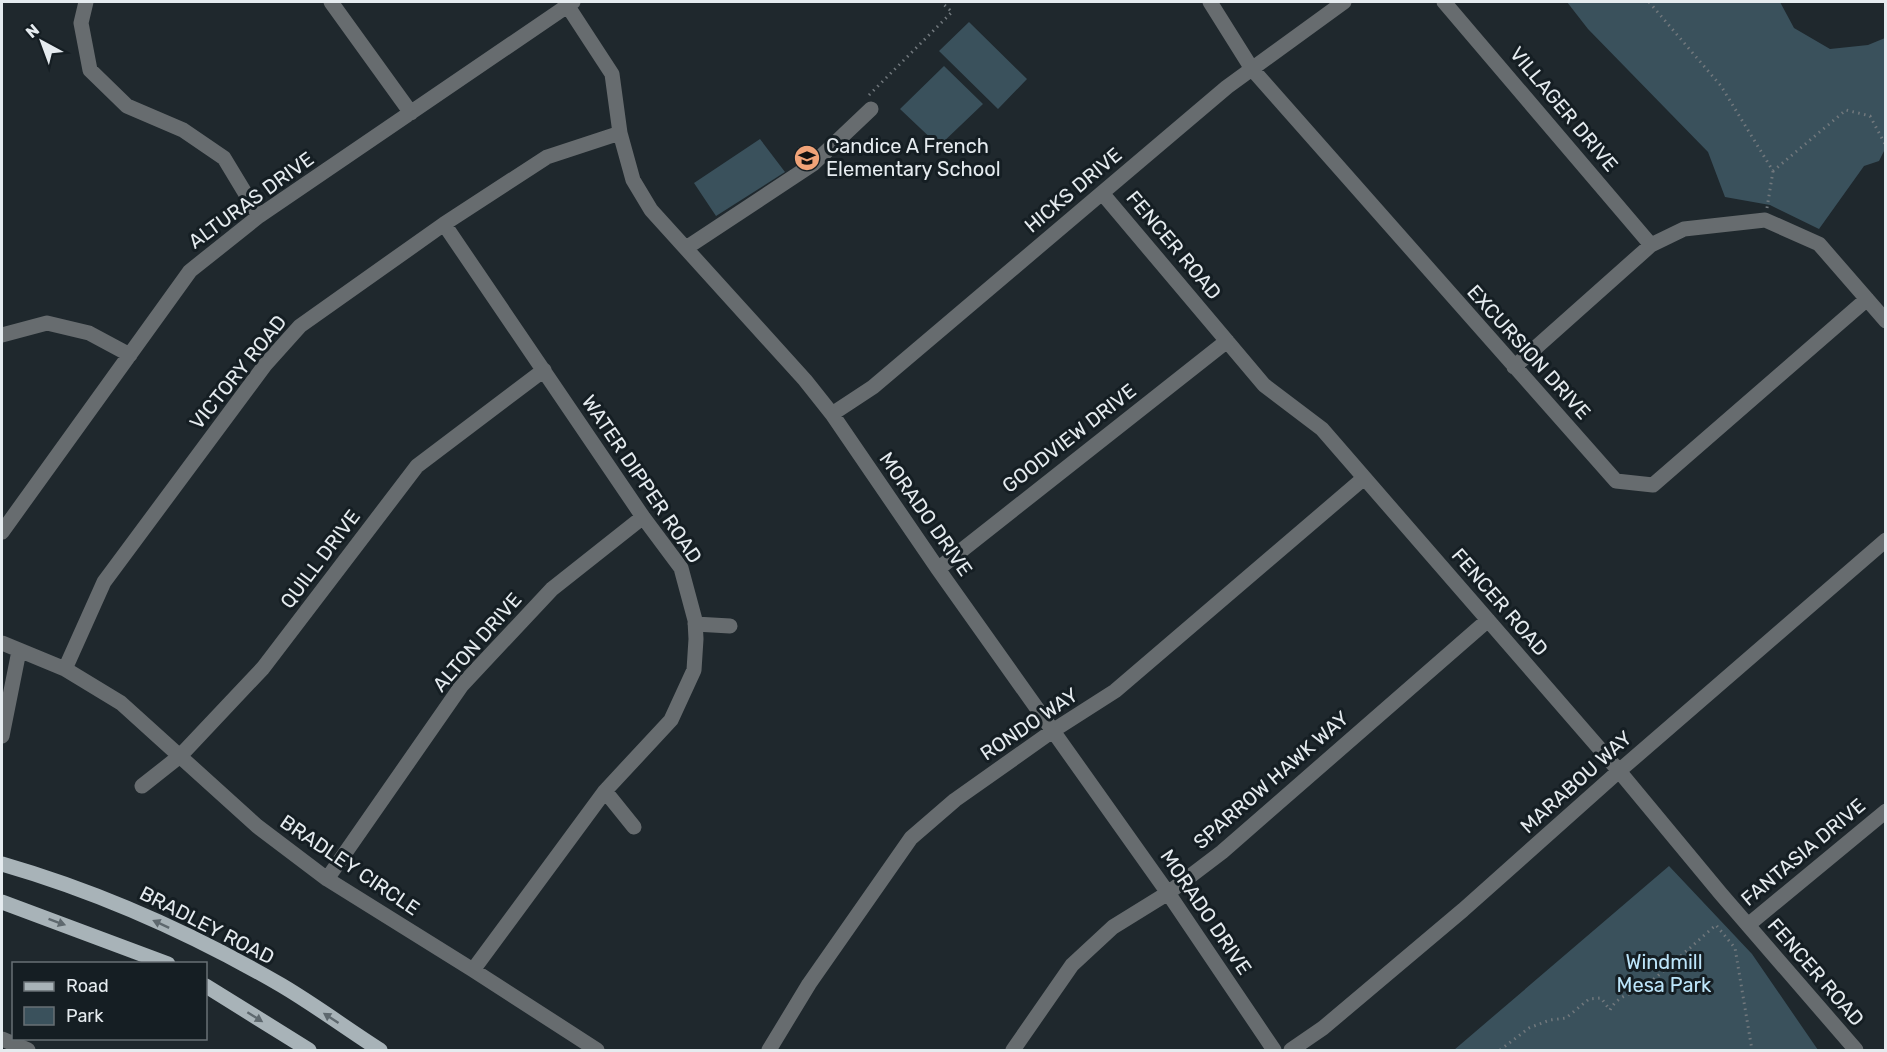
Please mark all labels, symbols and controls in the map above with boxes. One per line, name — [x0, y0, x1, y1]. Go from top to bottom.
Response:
north arrow — [12, 12, 72, 72]
text: N — [22, 20, 43, 42]
street label: VILLAGER DRIVE — [1505, 42, 1623, 176]
place label: Candice A French Elementary School — [826, 134, 1001, 181]
street label: HICKS DRIVE — [1019, 142, 1127, 238]
school or university icon: Candice A French Elementary School — [792, 143, 822, 173]
street label: ALTURAS DRIVE — [184, 146, 318, 254]
street label: FENCER ROAD — [1122, 186, 1226, 304]
street label: EXCURSION DRIVE — [1462, 280, 1596, 424]
street label: VICTORY ROAD — [185, 310, 291, 434]
street label: GOODVIEW DRIVE — [997, 378, 1141, 498]
street label: WATER DIPPER ROAD — [577, 390, 707, 568]
street label: MORADO DRIVE — [874, 447, 978, 581]
street label: QUILL DRIVE — [275, 505, 365, 613]
street label: FENCER ROAD — [1447, 543, 1553, 661]
street label: ALTON DRIVE — [427, 588, 527, 696]
street label: RONDO WAY — [976, 682, 1083, 765]
street label: SPARROW HAWK WAY — [1188, 706, 1354, 854]
street label: MARABOU WAY — [1515, 726, 1637, 838]
street label: FANTASIA DRIVE — [1736, 793, 1870, 911]
street label: BRADLEY CIRCLE — [276, 810, 424, 920]
street label: MORADO DRIVE — [1155, 845, 1257, 979]
street label: BRADLEY ROAD — [136, 881, 278, 969]
street label: FENCER ROAD — [1763, 913, 1869, 1031]
one-way arrow — [48, 917, 66, 927]
one-way arrow — [152, 920, 169, 929]
park label: Windmill Mesa Park — [1617, 950, 1712, 997]
legend — [12, 962, 207, 1040]
text: Road — [66, 975, 109, 997]
text: Park — [66, 1005, 104, 1027]
one-way arrow — [247, 1012, 263, 1023]
one-way arrow — [323, 1013, 339, 1024]

